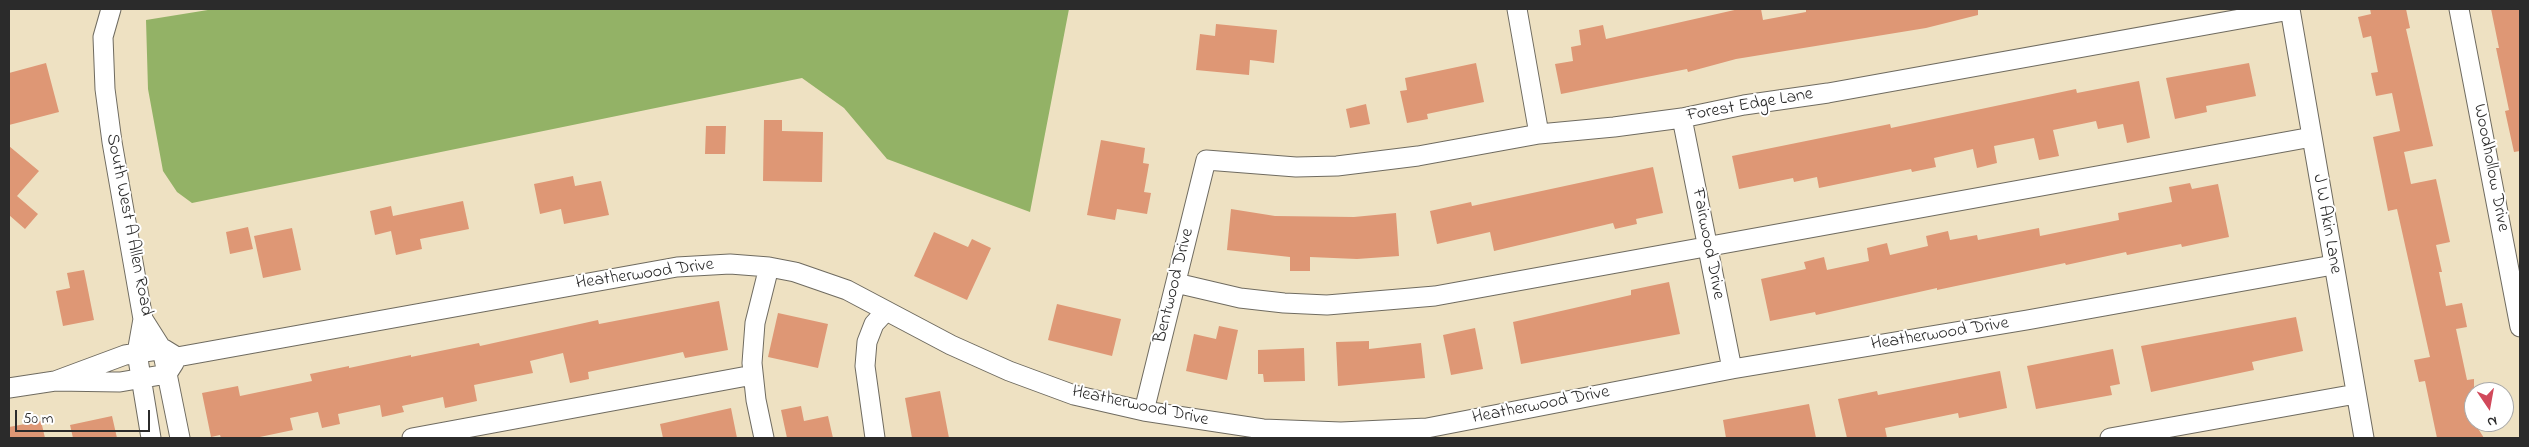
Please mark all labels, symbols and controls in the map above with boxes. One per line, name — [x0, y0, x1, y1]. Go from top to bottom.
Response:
street label: Forest Edge Lane — [1685, 84, 1815, 128]
street label: Woodhollow Drive — [2467, 102, 2513, 234]
street label: South West A Allen Road — [100, 132, 156, 318]
street label: J W Akin Lane — [2307, 173, 2345, 275]
street label: Fairwood Drive — [1686, 187, 1728, 301]
street label: Bentwood Drive — [1150, 226, 1200, 346]
street label: Heatherwood Drive — [575, 255, 715, 295]
street label: Heatherwood Drive — [1870, 313, 2010, 357]
street label: Heatherwood Drive — [1070, 382, 1210, 432]
street label: Heatherwood Drive — [1471, 382, 1611, 430]
north arrow — [2464, 382, 2514, 432]
scale bar — [18, 400, 152, 432]
text: 50 m — [23, 408, 53, 430]
text: N — [2485, 410, 2499, 432]

